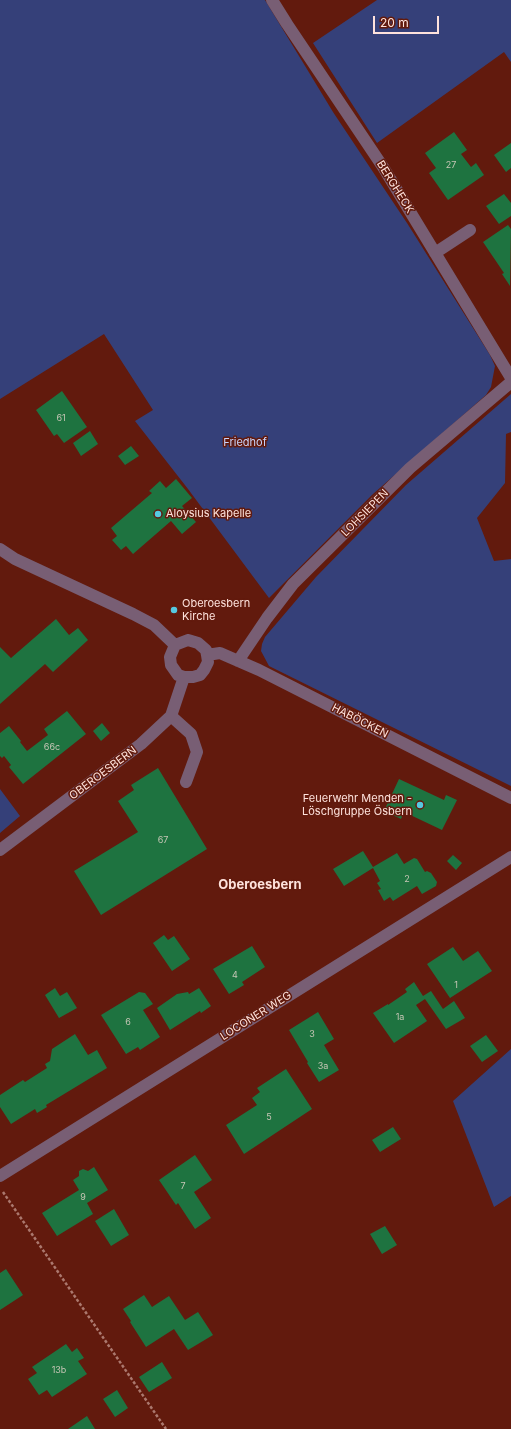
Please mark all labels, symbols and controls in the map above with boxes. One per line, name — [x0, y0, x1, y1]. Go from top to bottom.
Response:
scale bar — [375, 8, 441, 34]
text: 20 m — [380, 15, 409, 30]
street label: BERGHECK — [374, 158, 416, 216]
house number: 27 — [446, 160, 456, 170]
house number: 61 — [56, 413, 66, 423]
park label: Friedhof — [223, 436, 267, 450]
street label: LOHSIEPEN — [339, 487, 391, 539]
place label: Aloysius Kapelle — [166, 507, 251, 521]
marker: Aloysius Kapelle — [153, 509, 163, 519]
place label: Oberoesbern Kirche — [182, 597, 250, 623]
marker: Oberoesbern Kirche — [169, 605, 179, 615]
street label: HABÖCKEN — [330, 701, 390, 741]
house number: 66c — [44, 742, 60, 752]
street label: OBEROESBERN — [67, 743, 139, 803]
place label: Feuerwehr Menden - Löschgruppe Ösbern — [302, 792, 412, 818]
marker: Feuerwehr Menden - Löschgruppe Ösbern — [415, 800, 425, 810]
house number: 67 — [158, 835, 168, 845]
house number: 2 — [404, 874, 410, 884]
district label: Oberoesbern — [218, 877, 302, 893]
house number: 4 — [232, 970, 238, 980]
house number: 1 — [454, 980, 458, 990]
street label: LOCONER WEG — [218, 989, 294, 1043]
house number: 1a — [396, 1012, 404, 1022]
house number: 6 — [125, 1017, 131, 1027]
house number: 3 — [309, 1029, 315, 1039]
house number: 3a — [318, 1061, 328, 1071]
house number: 5 — [266, 1112, 272, 1122]
house number: 7 — [180, 1181, 186, 1191]
house number: 9 — [80, 1192, 86, 1202]
house number: 13b — [52, 1365, 66, 1375]

